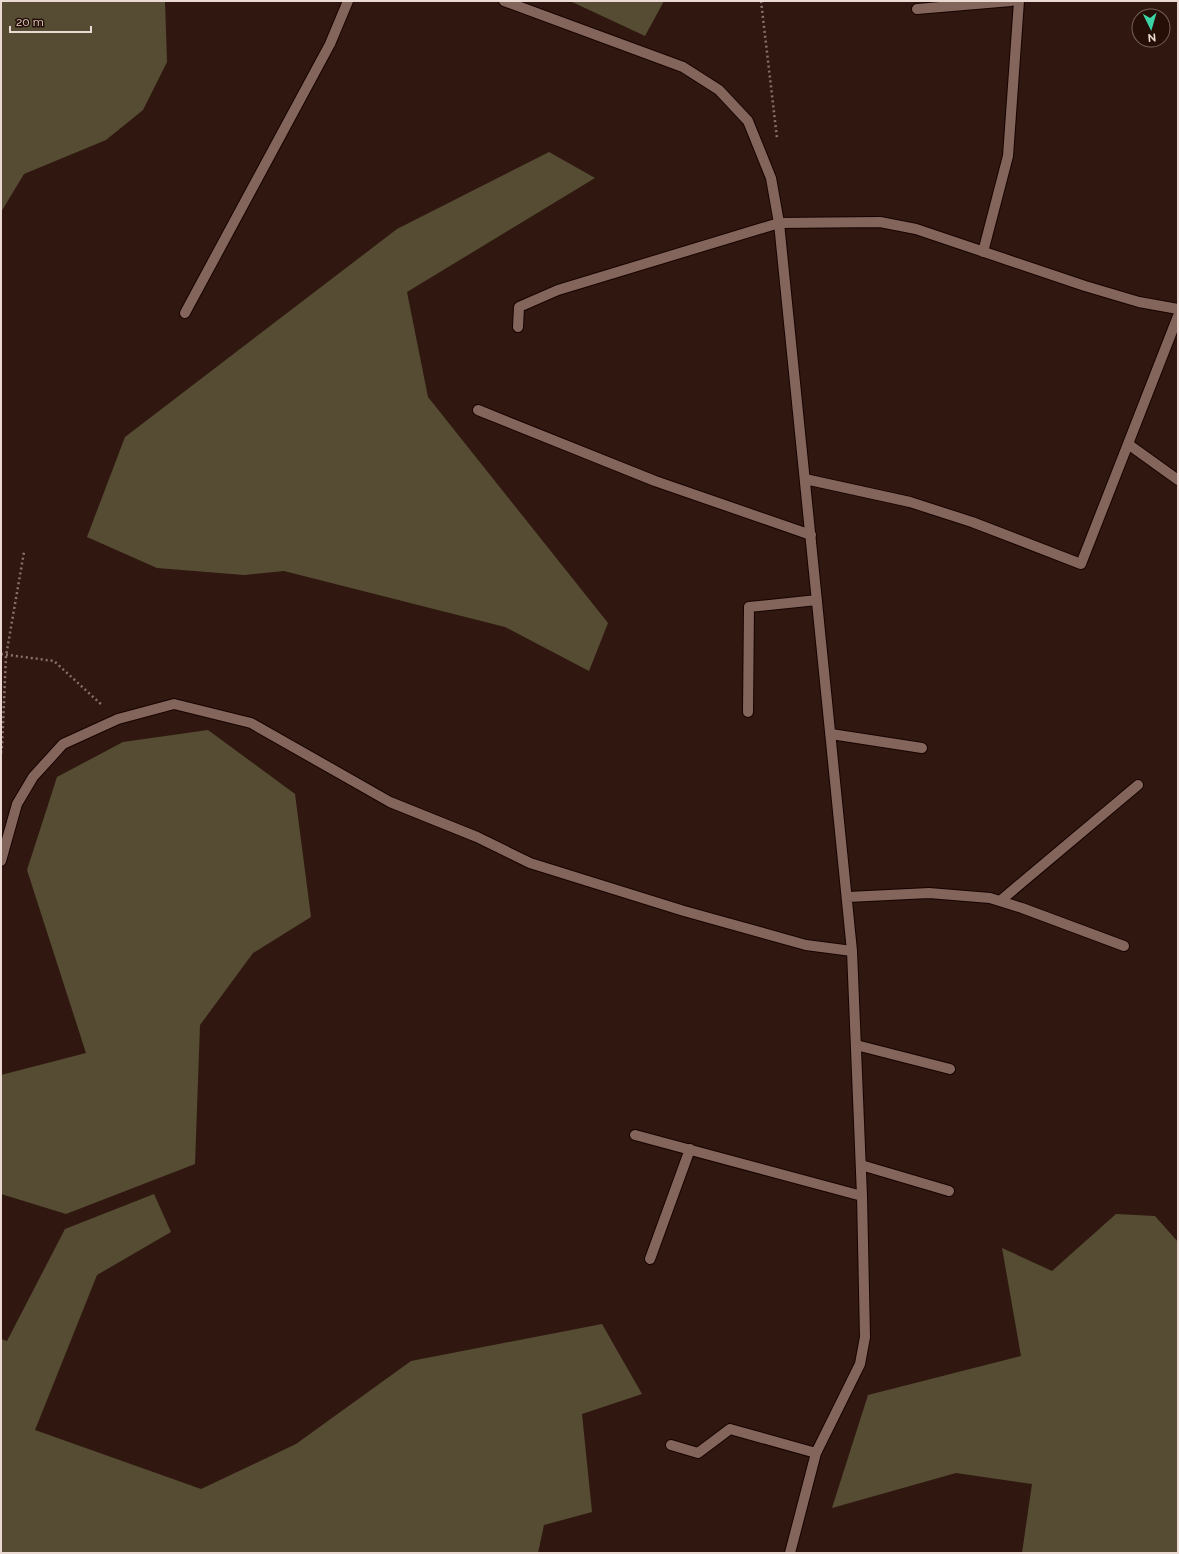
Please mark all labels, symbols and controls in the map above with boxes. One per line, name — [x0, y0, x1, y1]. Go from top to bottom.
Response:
scale bar — [10, 8, 91, 34]
north arrow — [1131, 8, 1171, 48]
text: 20 m — [16, 15, 44, 29]
text: N — [1147, 31, 1157, 44]

